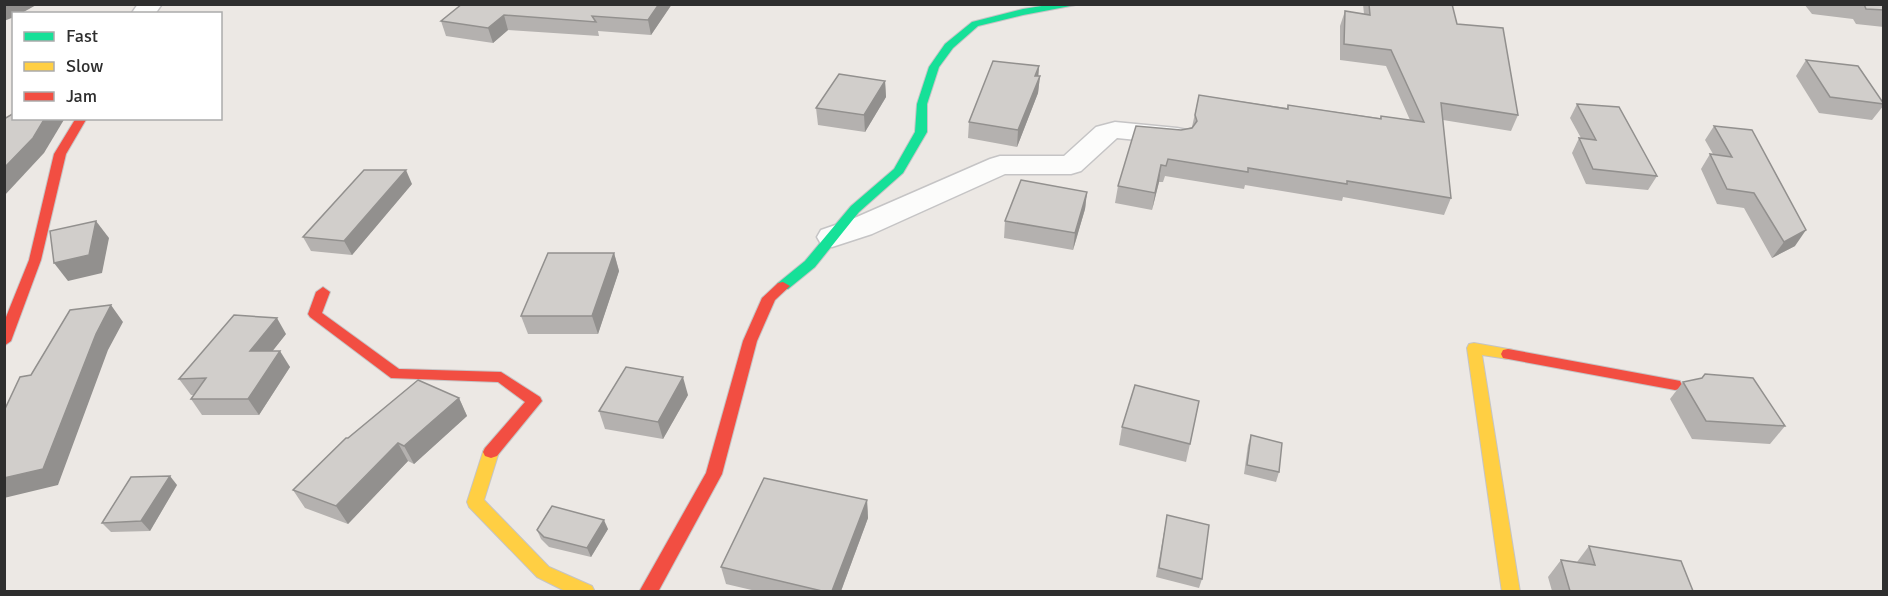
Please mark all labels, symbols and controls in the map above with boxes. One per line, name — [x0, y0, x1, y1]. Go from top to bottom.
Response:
legend — [12, 12, 222, 120]
text: Fast — [66, 25, 98, 47]
text: Slow — [66, 55, 103, 77]
text: Jam — [66, 85, 97, 107]

